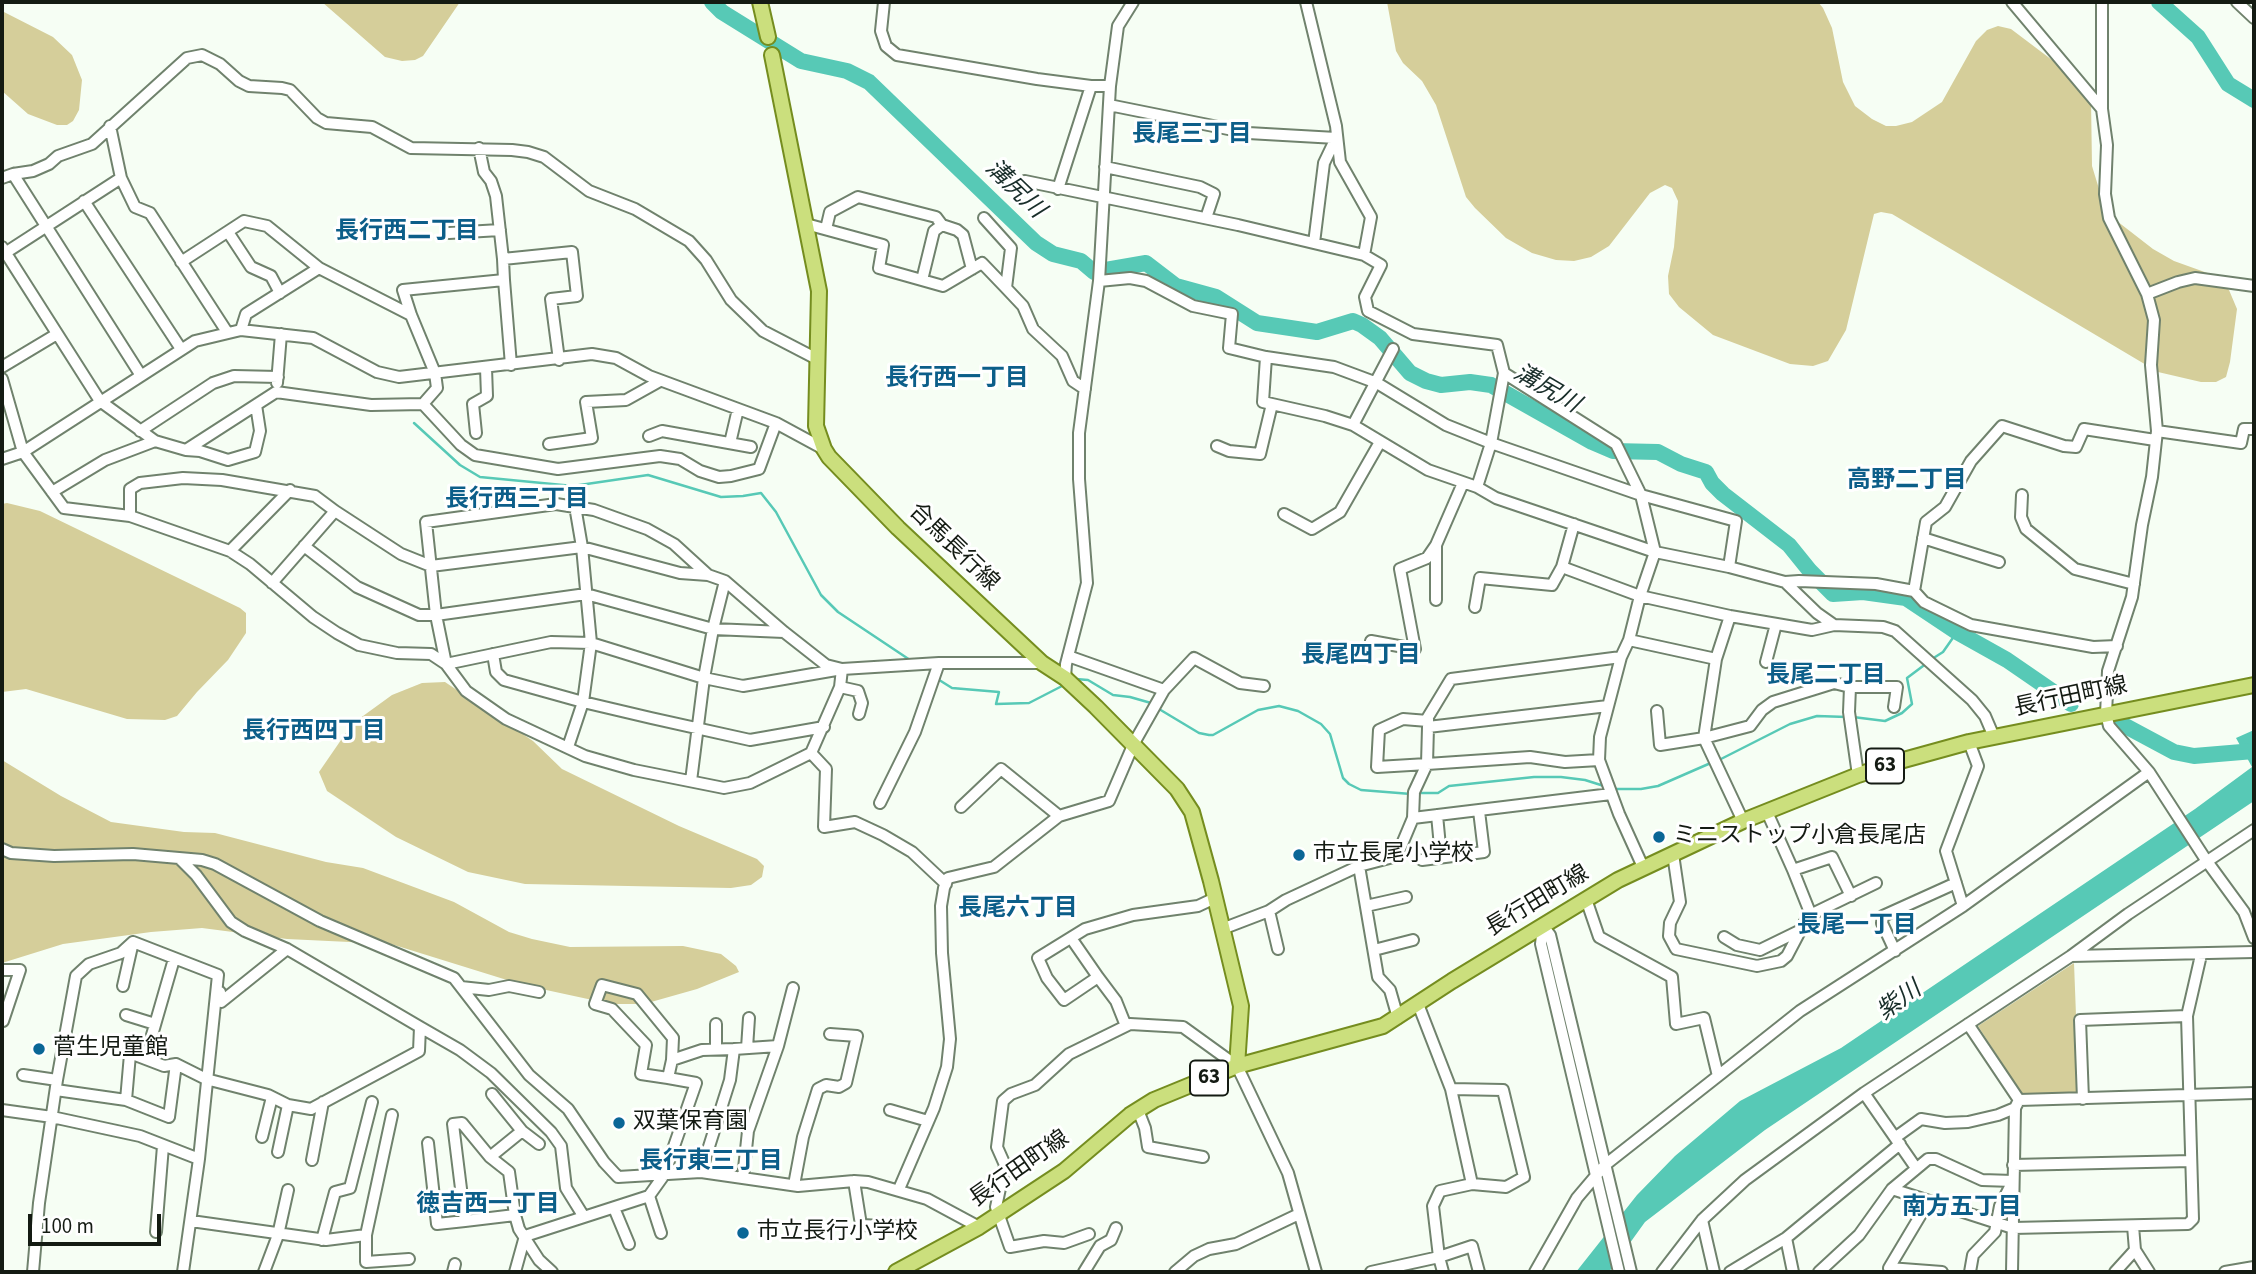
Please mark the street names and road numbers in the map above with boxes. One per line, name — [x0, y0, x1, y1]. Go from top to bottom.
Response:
street label: 合馬長行線 — [902, 498, 1004, 598]
street label: 長行田町線 — [2012, 673, 2130, 723]
road number: 63 — [1866, 748, 1904, 784]
street label: 長行田町線 — [1482, 861, 1594, 943]
road number: 63 — [1190, 1060, 1228, 1096]
street label: 長行田町線 — [965, 1126, 1075, 1214]

